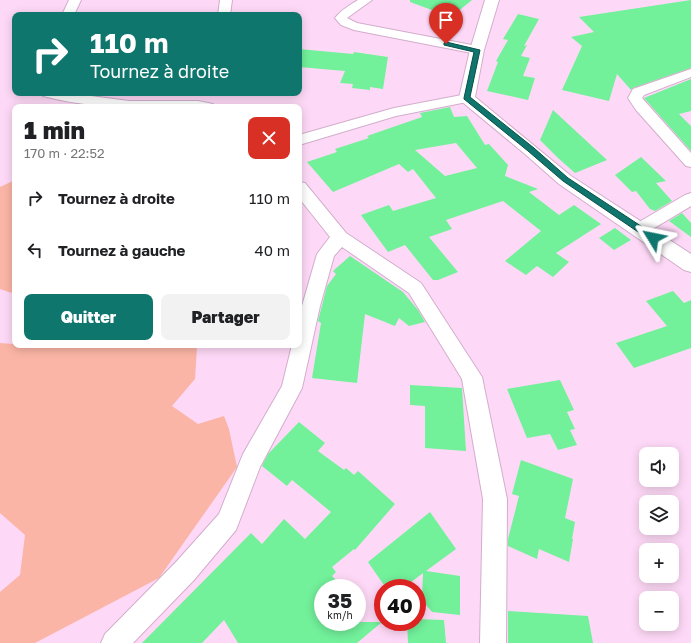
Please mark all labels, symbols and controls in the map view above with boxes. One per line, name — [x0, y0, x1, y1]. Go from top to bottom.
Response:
pin — [429, 3, 463, 44]
icon: arrive — [435, 9, 457, 31]
text: 110 m — [90, 26, 169, 59]
icon: right — [24, 28, 76, 80]
text: Tournez à droite — [90, 60, 229, 82]
text: 1 min — [24, 115, 85, 144]
button: close — [248, 117, 290, 159]
text: 170 m · 22:52 — [24, 145, 104, 161]
icon: right — [24, 187, 46, 209]
text: Tournez à droite — [58, 189, 175, 207]
text: 110 m — [249, 189, 290, 207]
position arrow — [632, 217, 674, 259]
icon: left — [24, 239, 46, 261]
text: Tournez à gauche — [58, 241, 185, 259]
text: 40 m — [255, 241, 290, 259]
button: Quitter — [24, 294, 153, 340]
button: Partager — [161, 294, 290, 340]
map controls — [639, 447, 679, 631]
button: sound — [639, 447, 679, 487]
button: layers — [639, 495, 679, 535]
button: + — [639, 543, 679, 583]
speed limit sign: 40 — [374, 579, 426, 631]
text: 35 — [328, 588, 352, 612]
button: − — [639, 591, 679, 631]
text: km/h — [327, 609, 353, 621]

